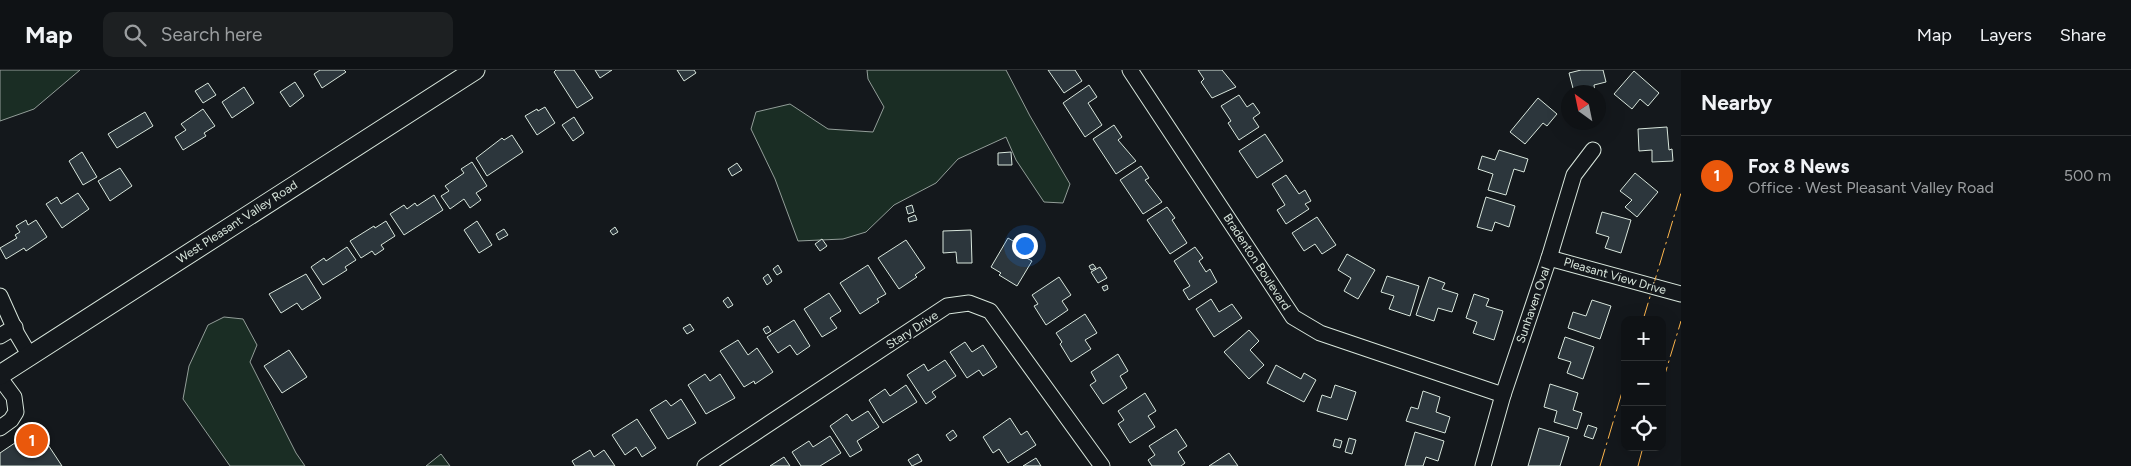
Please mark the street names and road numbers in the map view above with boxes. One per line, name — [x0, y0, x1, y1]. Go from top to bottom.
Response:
street label: West Pleasant Valley Road — [174, 178, 300, 266]
street label: Bradenton Boulevard — [1221, 211, 1293, 313]
street label: Pleasant View Drive — [1562, 255, 1668, 297]
street label: Sunhaven Oval — [1513, 265, 1553, 345]
street label: Stary Drive — [883, 308, 941, 352]

